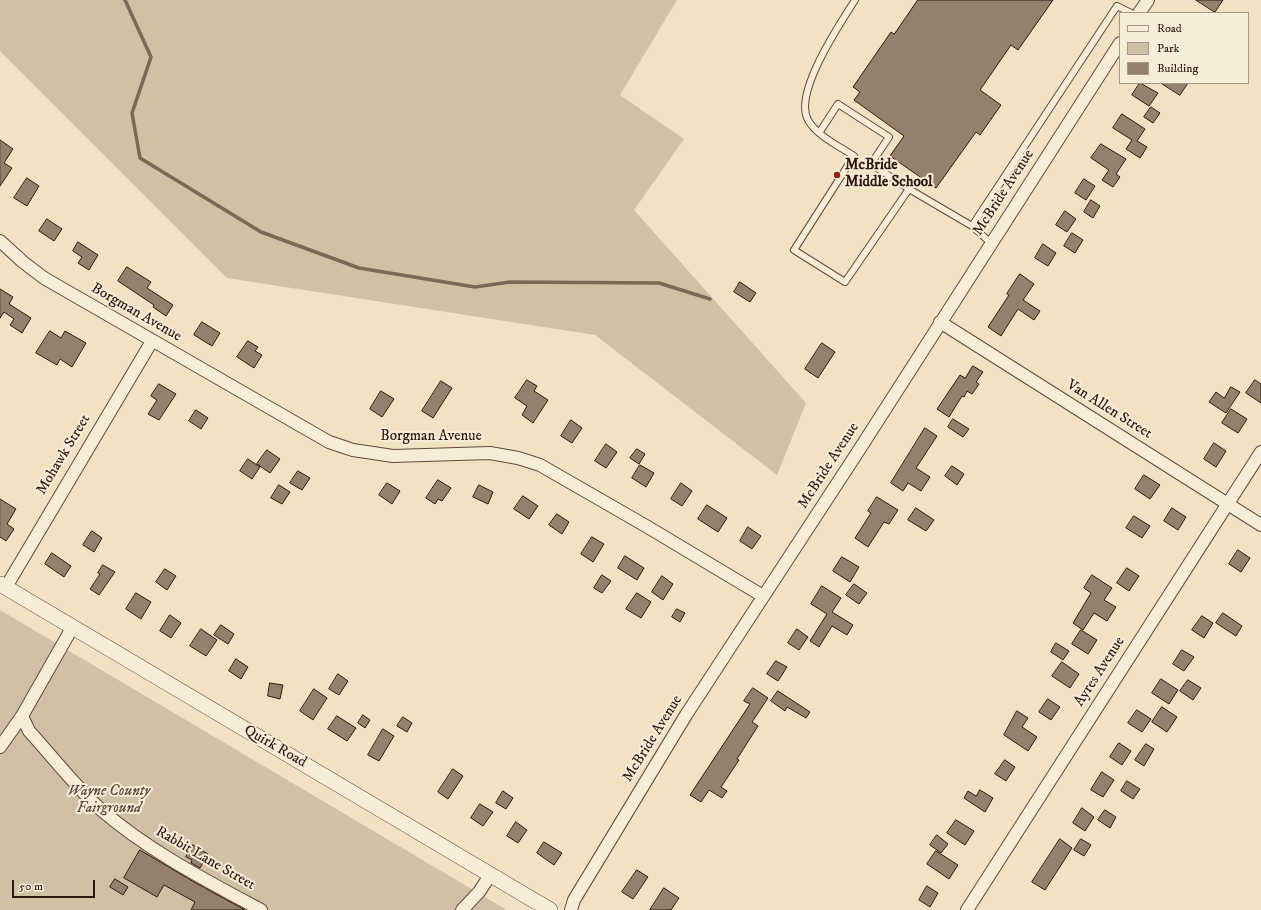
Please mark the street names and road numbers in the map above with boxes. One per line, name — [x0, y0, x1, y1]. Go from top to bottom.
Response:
street label: McBride Avenue — [969, 147, 1039, 239]
street label: Borgman Avenue — [88, 280, 184, 346]
street label: Van Allen Street — [1063, 377, 1155, 443]
street label: Mohawk Street — [33, 412, 95, 498]
street label: McBride Avenue — [794, 420, 864, 512]
street label: Borgman Avenue — [380, 428, 482, 446]
street label: Ayres Avenue — [1071, 634, 1129, 710]
street label: McBride Avenue — [619, 692, 687, 786]
street label: Quirk Road — [240, 722, 310, 772]
street label: Rabbit Lane Street — [152, 823, 258, 895]

